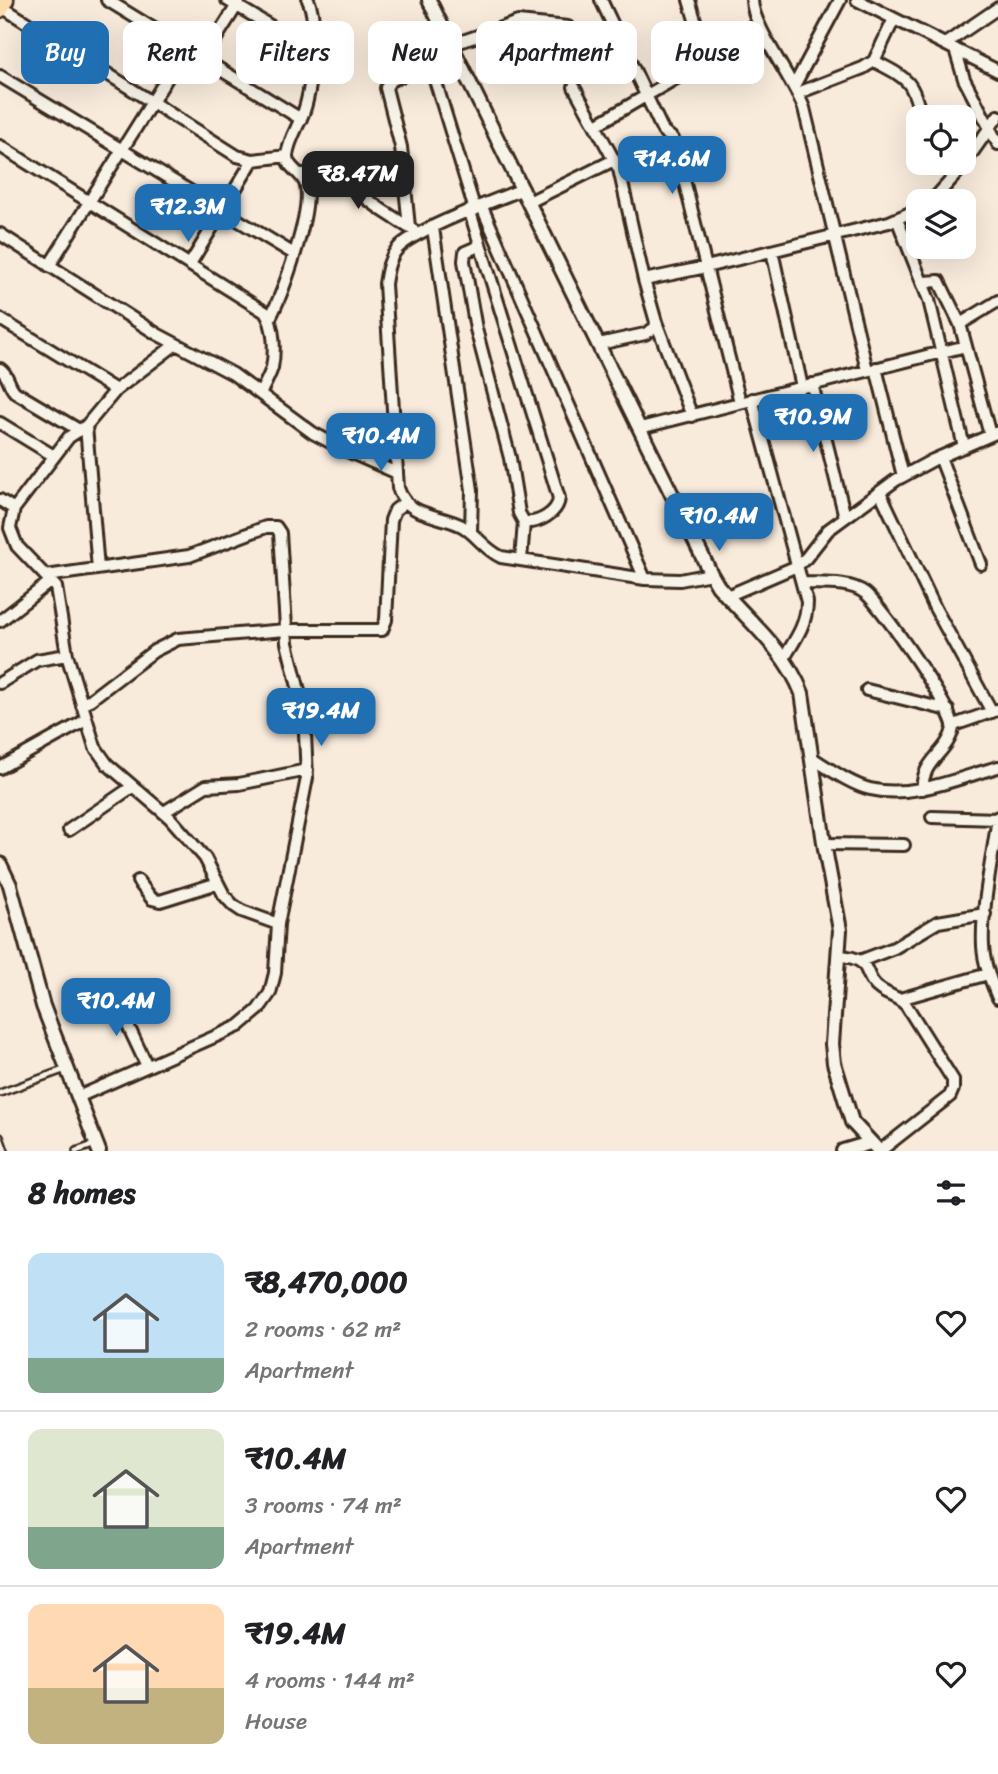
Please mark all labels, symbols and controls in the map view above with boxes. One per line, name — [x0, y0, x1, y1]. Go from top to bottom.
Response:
chip: Buy — [21, 21, 109, 84]
chip: Rent — [123, 21, 222, 84]
chip: Filters — [236, 21, 354, 84]
chip: New — [368, 21, 462, 84]
chip: Apartment — [476, 21, 637, 84]
chip: House — [651, 21, 764, 84]
map controls — [906, 105, 976, 259]
button: locate — [906, 105, 976, 175]
pin: ₹14.6M — [615, 136, 729, 196]
text: ₹14.6M — [634, 138, 710, 179]
pin: ₹8.47M — [301, 152, 415, 211]
text: ₹8.47M — [318, 153, 398, 194]
pin: ₹12.3M — [131, 184, 245, 244]
text: ₹12.3M — [151, 186, 225, 227]
button: layers — [906, 189, 976, 259]
pin: ₹10.9M — [756, 394, 870, 454]
text: ₹10.9M — [774, 396, 852, 437]
pin: ₹10.4M — [324, 414, 438, 473]
text: ₹10.4M — [342, 415, 420, 456]
pin: ₹10.4M — [662, 494, 776, 553]
text: ₹10.4M — [680, 495, 758, 536]
pin: ₹19.4M — [264, 688, 378, 748]
text: ₹19.4M — [283, 690, 359, 731]
pin: ₹10.4M — [59, 978, 173, 1038]
text: ₹10.4M — [77, 980, 155, 1021]
text: 8 homes — [28, 1166, 136, 1220]
icon: filters — [932, 1174, 970, 1212]
text: ₹8,470,000 — [245, 1255, 408, 1309]
icon: home — [84, 1281, 168, 1365]
icon: heart — [932, 1304, 970, 1342]
text: 2 rooms · 62 m² — [245, 1309, 401, 1350]
text: Apartment — [245, 1350, 354, 1391]
text: ₹10.4M — [245, 1431, 346, 1485]
icon: home — [84, 1457, 168, 1541]
icon: heart — [932, 1480, 970, 1518]
text: 3 rooms · 74 m² — [245, 1485, 402, 1526]
text: Apartment — [245, 1526, 354, 1567]
text: ₹19.4M — [245, 1606, 345, 1660]
icon: home — [84, 1632, 168, 1716]
icon: heart — [932, 1655, 970, 1693]
text: 4 rooms · 144 m² — [245, 1660, 415, 1701]
text: House — [245, 1701, 307, 1742]

